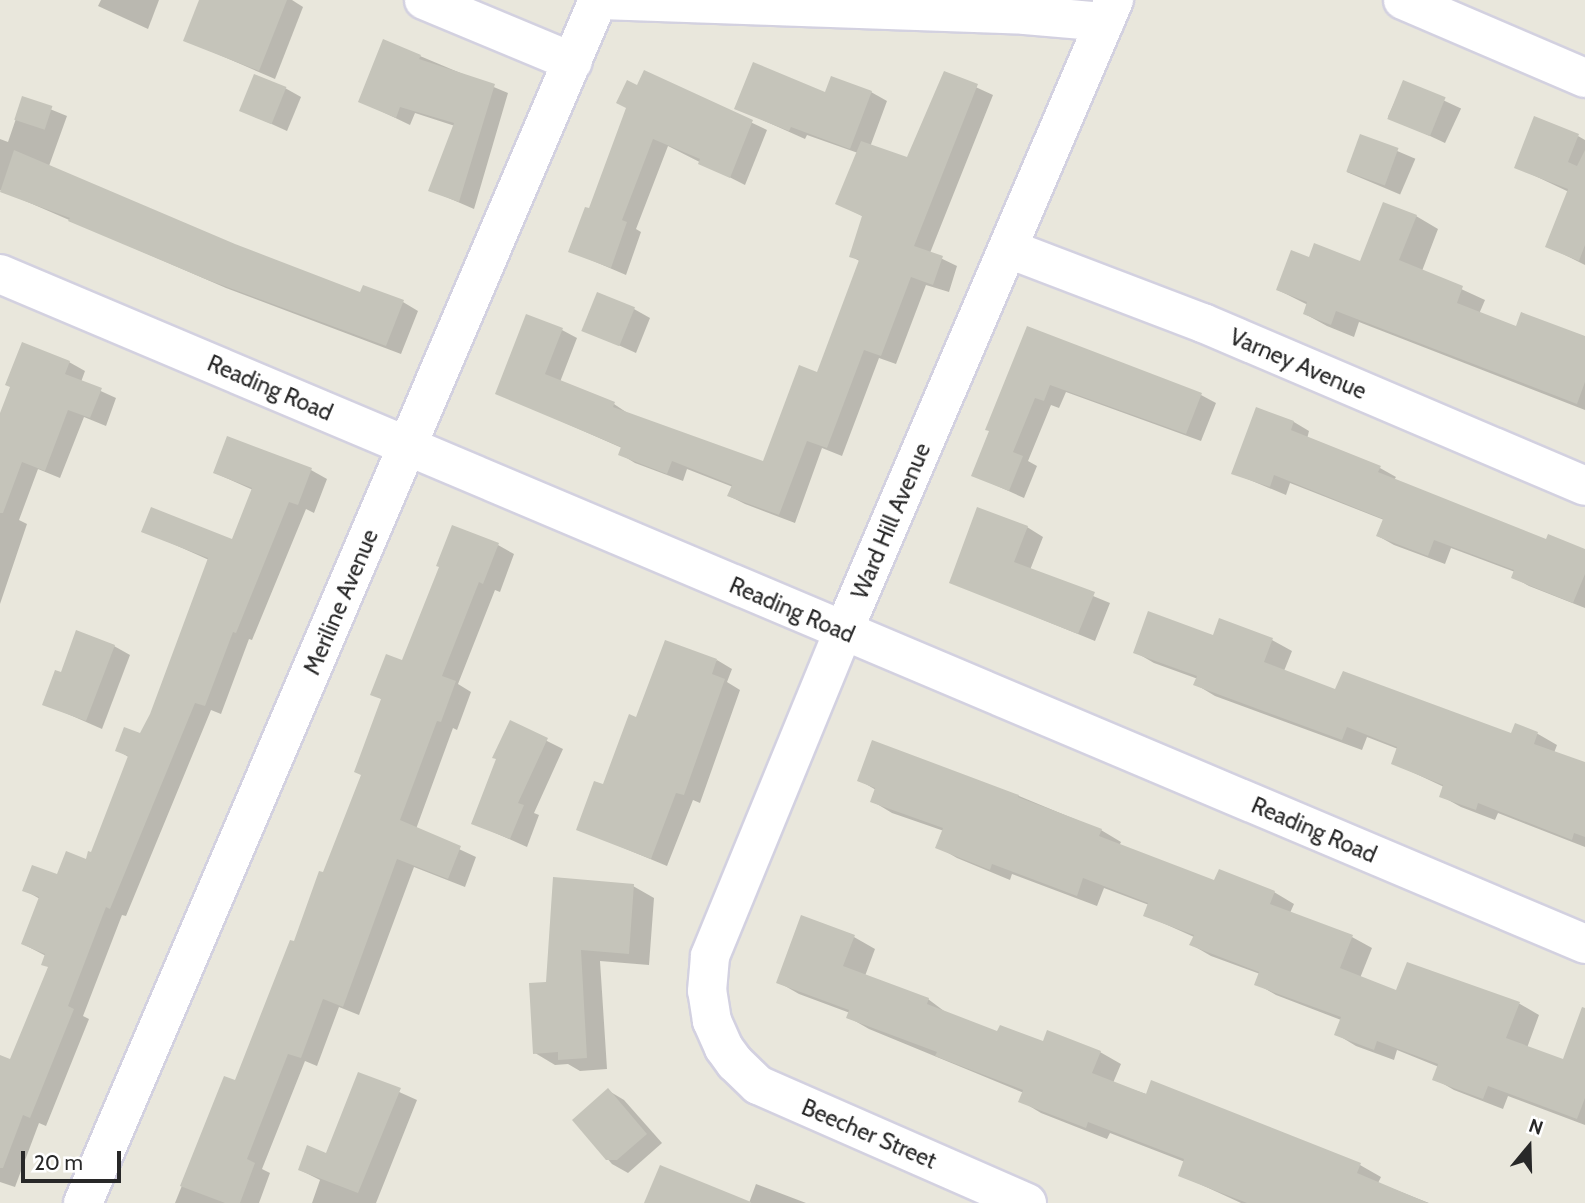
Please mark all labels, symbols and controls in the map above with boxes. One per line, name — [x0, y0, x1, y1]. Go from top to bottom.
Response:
street label: Varney Avenue — [1226, 323, 1370, 405]
street label: Reading Road — [203, 349, 337, 427]
street label: Ward Hill Avenue — [846, 439, 936, 603]
street label: Meriline Avenue — [298, 525, 384, 679]
street label: Reading Road — [725, 571, 859, 649]
street label: Reading Road — [1247, 791, 1381, 869]
street label: Beecher Street — [798, 1093, 940, 1175]
north arrow — [1494, 1112, 1564, 1182]
text: N — [1526, 1114, 1546, 1140]
scale bar — [24, 1136, 124, 1180]
text: 20 m — [34, 1150, 83, 1175]

